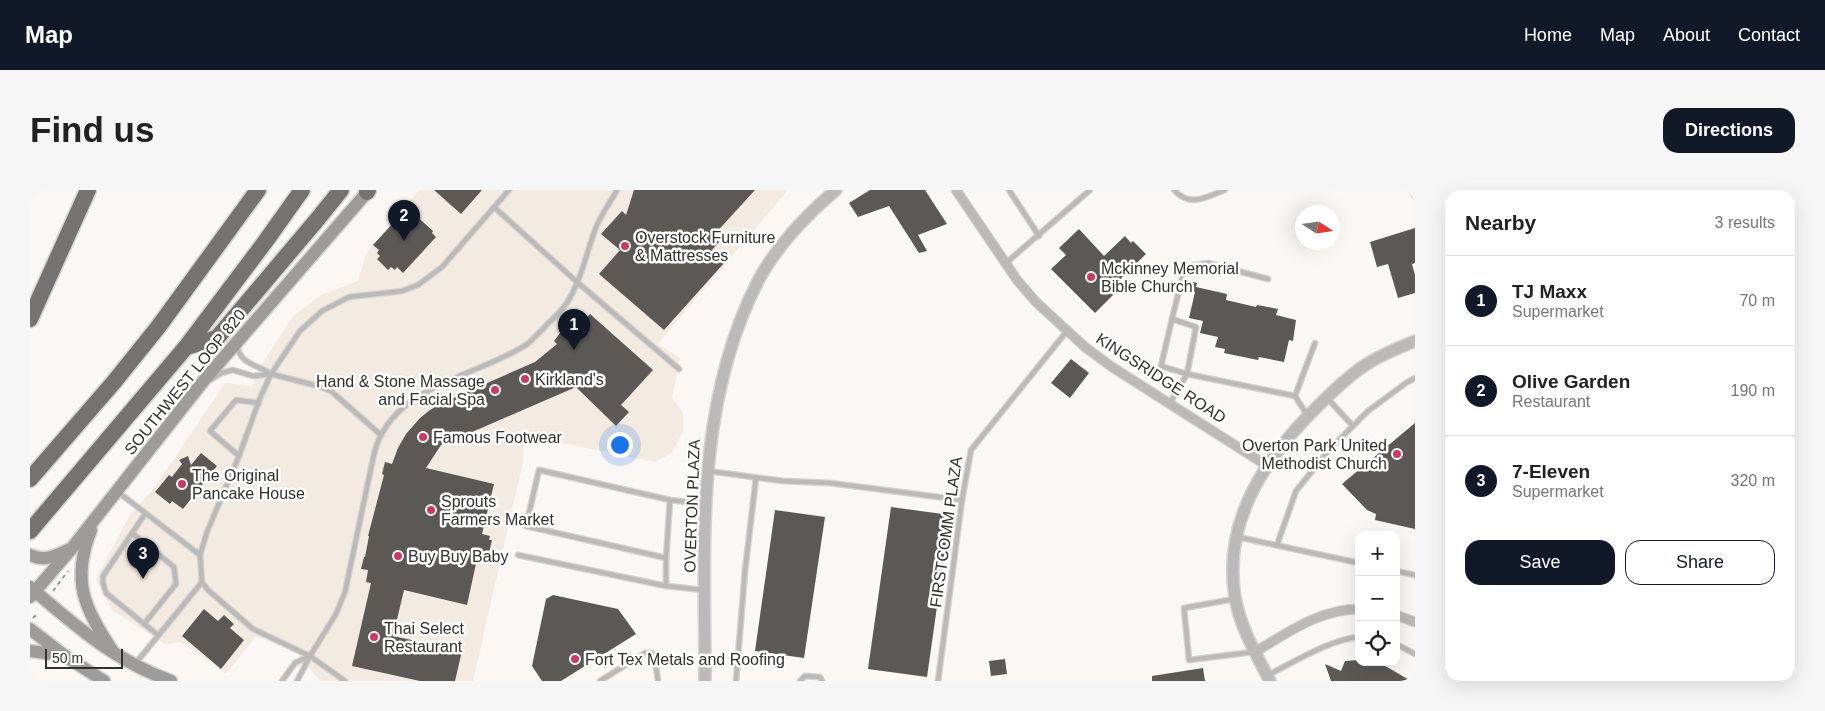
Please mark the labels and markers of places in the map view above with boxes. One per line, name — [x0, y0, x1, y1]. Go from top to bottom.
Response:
pin: 2 — [388, 200, 420, 241]
place label: Overstock Furniture & Mattresses — [635, 229, 776, 264]
marker: Overstock Furniture & Mattresses — [619, 240, 631, 252]
place label: Mckinney Memorial Bible Church — [1101, 260, 1239, 295]
marker: Mckinney Memorial Bible Church — [1085, 271, 1097, 283]
pin: 1 — [558, 309, 590, 350]
place label: Kirkland's — [535, 371, 604, 388]
place label: Hand & Stone Massage and Facial Spa — [316, 373, 485, 408]
marker: Kirkland's — [519, 373, 531, 385]
marker: Hand & Stone Massage and Facial Spa — [489, 384, 501, 396]
place label: Famous Footwear — [433, 429, 563, 446]
marker: Famous Footwear — [417, 431, 429, 443]
place label: Overton Park United Methodist Church — [1242, 437, 1387, 472]
marker: Overton Park United Methodist Church — [1391, 448, 1403, 460]
place label: The Original Pancake House — [192, 467, 305, 502]
marker: The Original Pancake House — [176, 478, 188, 490]
place label: Sprouts Farmers Market — [441, 493, 554, 528]
marker: Sprouts Farmers Market — [425, 504, 437, 516]
pin: 3 — [127, 538, 159, 579]
place label: Buy Buy Baby — [408, 548, 509, 565]
marker: Buy Buy Baby — [392, 550, 404, 562]
place label: Thai Select Restaurant — [384, 620, 465, 655]
marker: Thai Select Restaurant — [368, 631, 380, 643]
place label: Fort Tex Metals and Roofing — [585, 651, 785, 668]
marker: Fort Tex Metals and Roofing — [569, 653, 581, 665]

